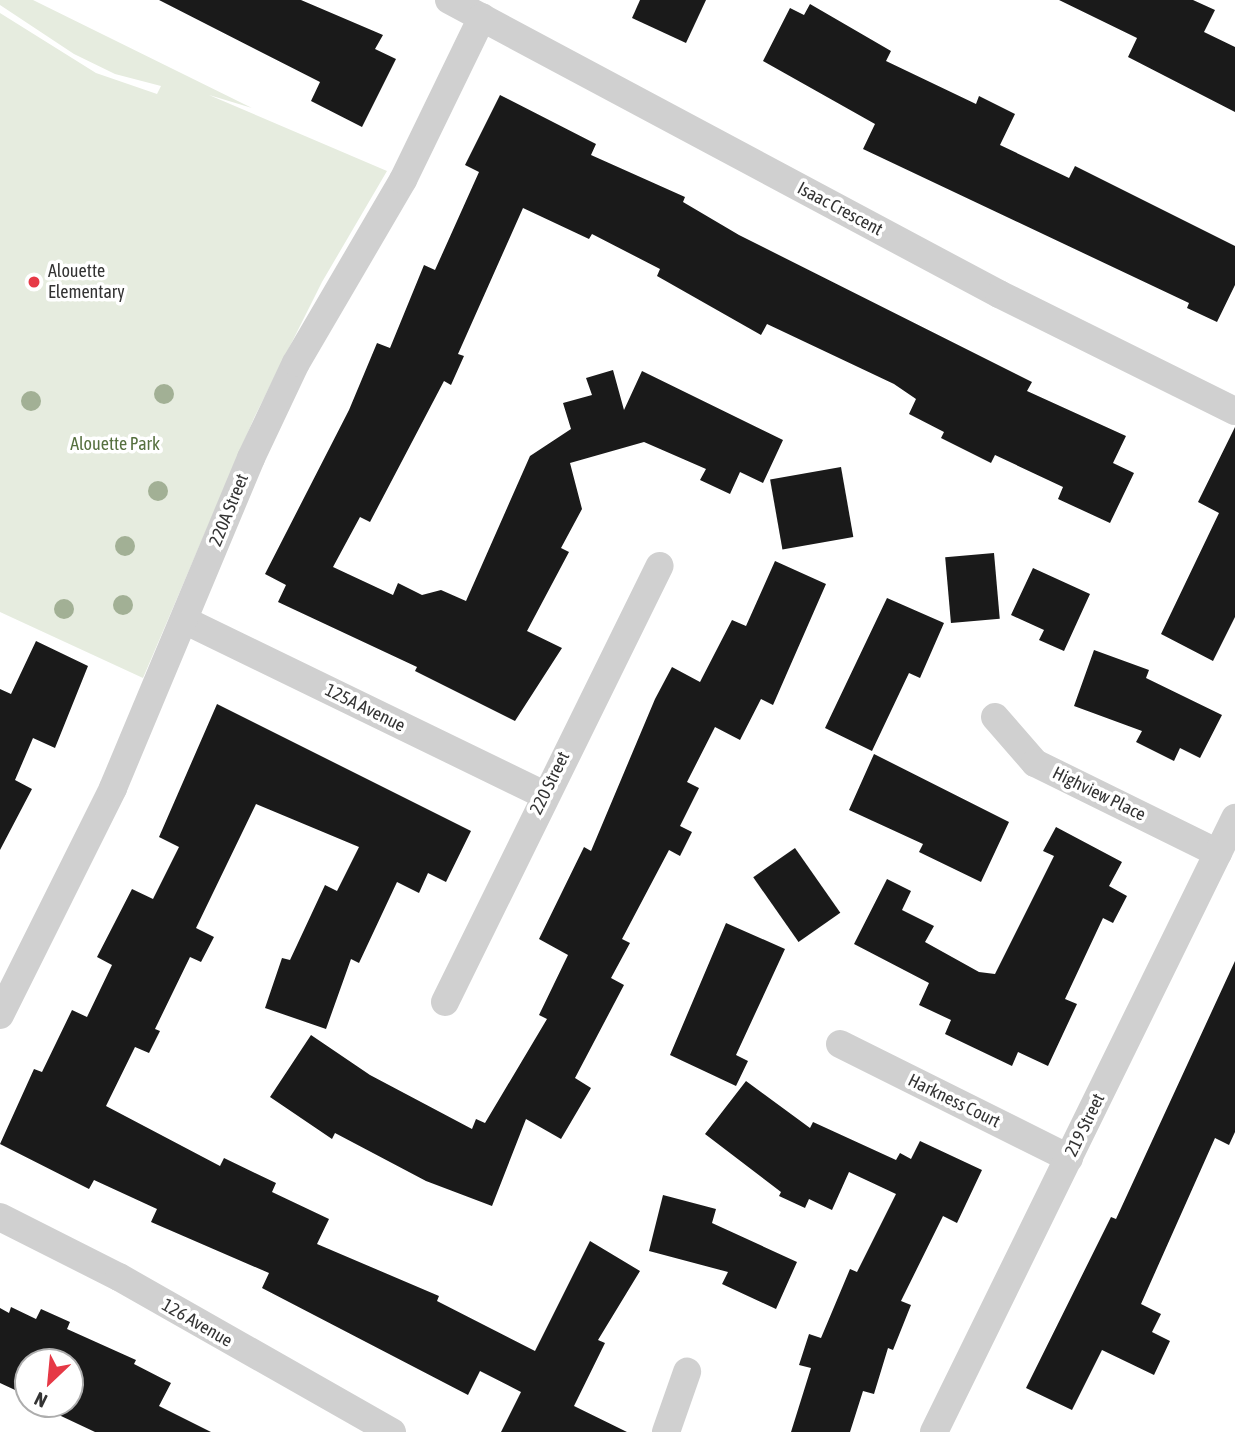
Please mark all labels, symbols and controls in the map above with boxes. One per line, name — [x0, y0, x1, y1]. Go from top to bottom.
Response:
street label: Isaac Crescent — [794, 178, 886, 240]
place label: Alouette Elementary — [48, 261, 125, 304]
marker: Alouette Elementary — [26, 274, 42, 290]
park label: Alouette Park — [70, 433, 160, 455]
street label: 220A Street — [205, 471, 253, 549]
street label: 125A Avenue — [321, 679, 409, 737]
street label: 220 Street — [526, 748, 574, 818]
street label: Highview Place — [1049, 762, 1149, 826]
street label: Harkness Court — [904, 1069, 1004, 1133]
street label: 219 Street — [1061, 1090, 1109, 1160]
street label: 126 Avenue — [158, 1294, 236, 1352]
north arrow — [14, 1348, 84, 1418]
text: N — [31, 1388, 51, 1412]

